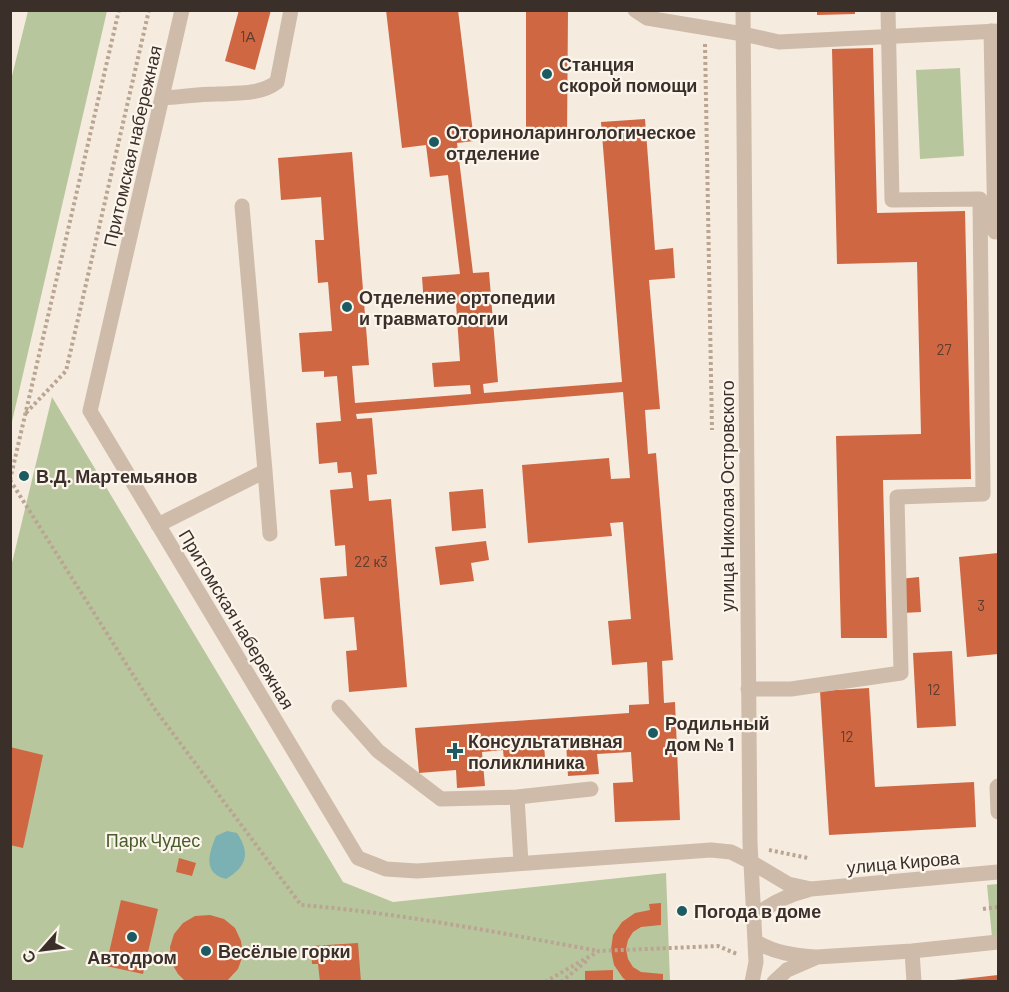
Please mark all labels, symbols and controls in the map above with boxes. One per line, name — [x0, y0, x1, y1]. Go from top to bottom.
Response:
house number: 1А — [240, 27, 256, 45]
street label: Притомская набережная — [98, 43, 166, 249]
place label: Станция скорой помощи — [559, 53, 697, 96]
marker: Станция скорой помощи — [540, 67, 554, 81]
place label: Оториноларингологическое отделение — [446, 121, 696, 164]
marker: Оториноларингологическое отделение — [427, 135, 441, 149]
place label: Отделение ортопедии и травматологии — [359, 286, 556, 329]
marker: Отделение ортопедии и травматологии — [340, 300, 354, 314]
house number: 27 — [936, 340, 952, 358]
street label: улица Николая Островского — [716, 380, 738, 612]
place label: В.Д. Мартемьянов — [36, 465, 198, 487]
marker: В.Д. Мартемьянов — [17, 469, 31, 483]
street label: Притомская набережная — [175, 525, 299, 713]
house number: 22 к3 — [354, 552, 388, 570]
house number: 3 — [977, 596, 985, 614]
house number: 12 — [927, 680, 941, 698]
place label: Родильный дом № 1 — [665, 712, 770, 755]
marker: Родильный дом № 1 — [646, 726, 660, 740]
house number: 12 — [840, 727, 854, 745]
place label: Консультативная поликлиника — [468, 730, 623, 773]
marker: Консультативная поликлиника — [446, 742, 464, 760]
park label: Парк Чудес — [106, 829, 200, 851]
street label: улица Кирова — [846, 846, 961, 878]
place label: Погода в доме — [694, 900, 821, 922]
marker: Погода в доме — [675, 904, 689, 918]
north arrow — [12, 920, 72, 980]
marker: Автодром — [125, 930, 139, 944]
place label: Весёлые горки — [218, 940, 351, 962]
marker: Весёлые горки — [199, 944, 213, 958]
place label: Автодром — [87, 946, 177, 968]
text: С — [17, 947, 39, 967]

